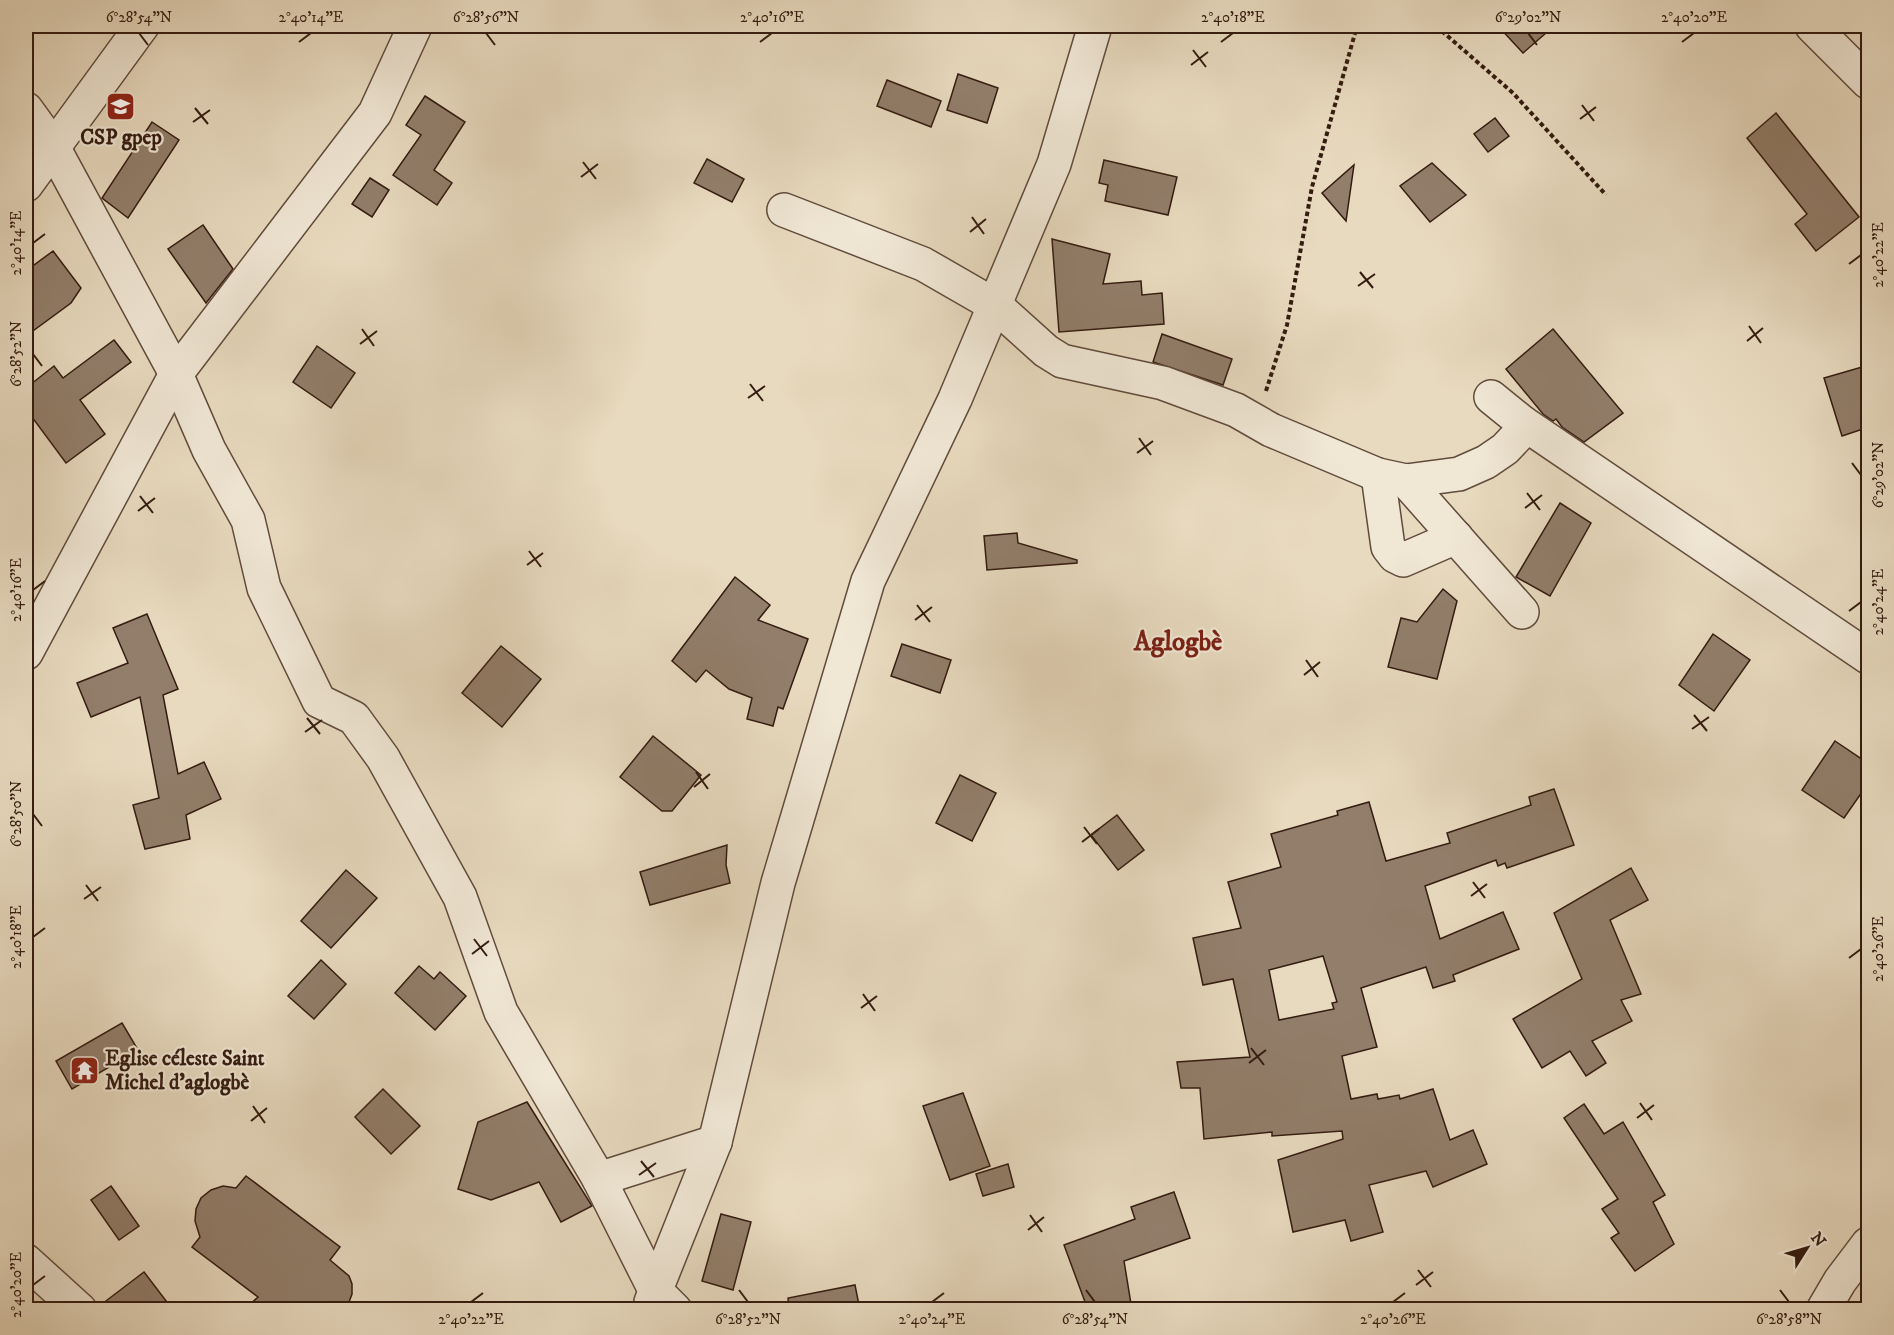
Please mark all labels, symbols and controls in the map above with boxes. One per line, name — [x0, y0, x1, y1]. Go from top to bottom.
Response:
text: 6°28'54"N — [106, 8, 172, 27]
text: 2°40'14"E — [279, 8, 344, 27]
text: 6°28'56"N — [453, 8, 519, 27]
text: 2°40'16"E — [740, 8, 804, 27]
text: 2°40'18"E — [1201, 8, 1265, 27]
text: 6°29'02"N — [1495, 8, 1561, 27]
text: 2°40'20"E — [1661, 8, 1727, 27]
school or university icon: CSP gpep — [105, 91, 137, 123]
place label: CSP gpep — [80, 125, 162, 151]
text: 2°40'14"E — [7, 210, 26, 275]
text: 2°40'22"E — [1869, 222, 1888, 288]
text: 6°28'52"N — [7, 321, 26, 387]
text: 6°29'02"N — [1869, 442, 1888, 508]
text: 2°40'16"E — [7, 558, 26, 622]
text: 2°40'24"E — [1869, 568, 1888, 635]
district label: Aglogbè — [1133, 625, 1222, 659]
text: 6°28'50"N — [7, 781, 26, 847]
text: 2°40'18"E — [7, 905, 26, 969]
text: 2°40'26"E — [1869, 916, 1888, 982]
place label: Eglise céleste Saint Michel d'aglogbè — [105, 1046, 265, 1096]
temple icon: Eglise céleste Saint Michel d'aglogbè — [68, 1055, 100, 1087]
north arrow — [1777, 1218, 1837, 1278]
text: N — [1806, 1228, 1830, 1251]
text: 2°40'20"E — [7, 1252, 26, 1318]
text: 2°40'22"E — [438, 1310, 504, 1329]
text: 6°28'52"N — [715, 1310, 781, 1329]
text: 2°40'24"E — [899, 1310, 966, 1329]
text: 6°28'54"N — [1062, 1310, 1128, 1329]
text: 2°40'26"E — [1360, 1310, 1426, 1329]
text: 6°28'58"N — [1756, 1310, 1822, 1329]

